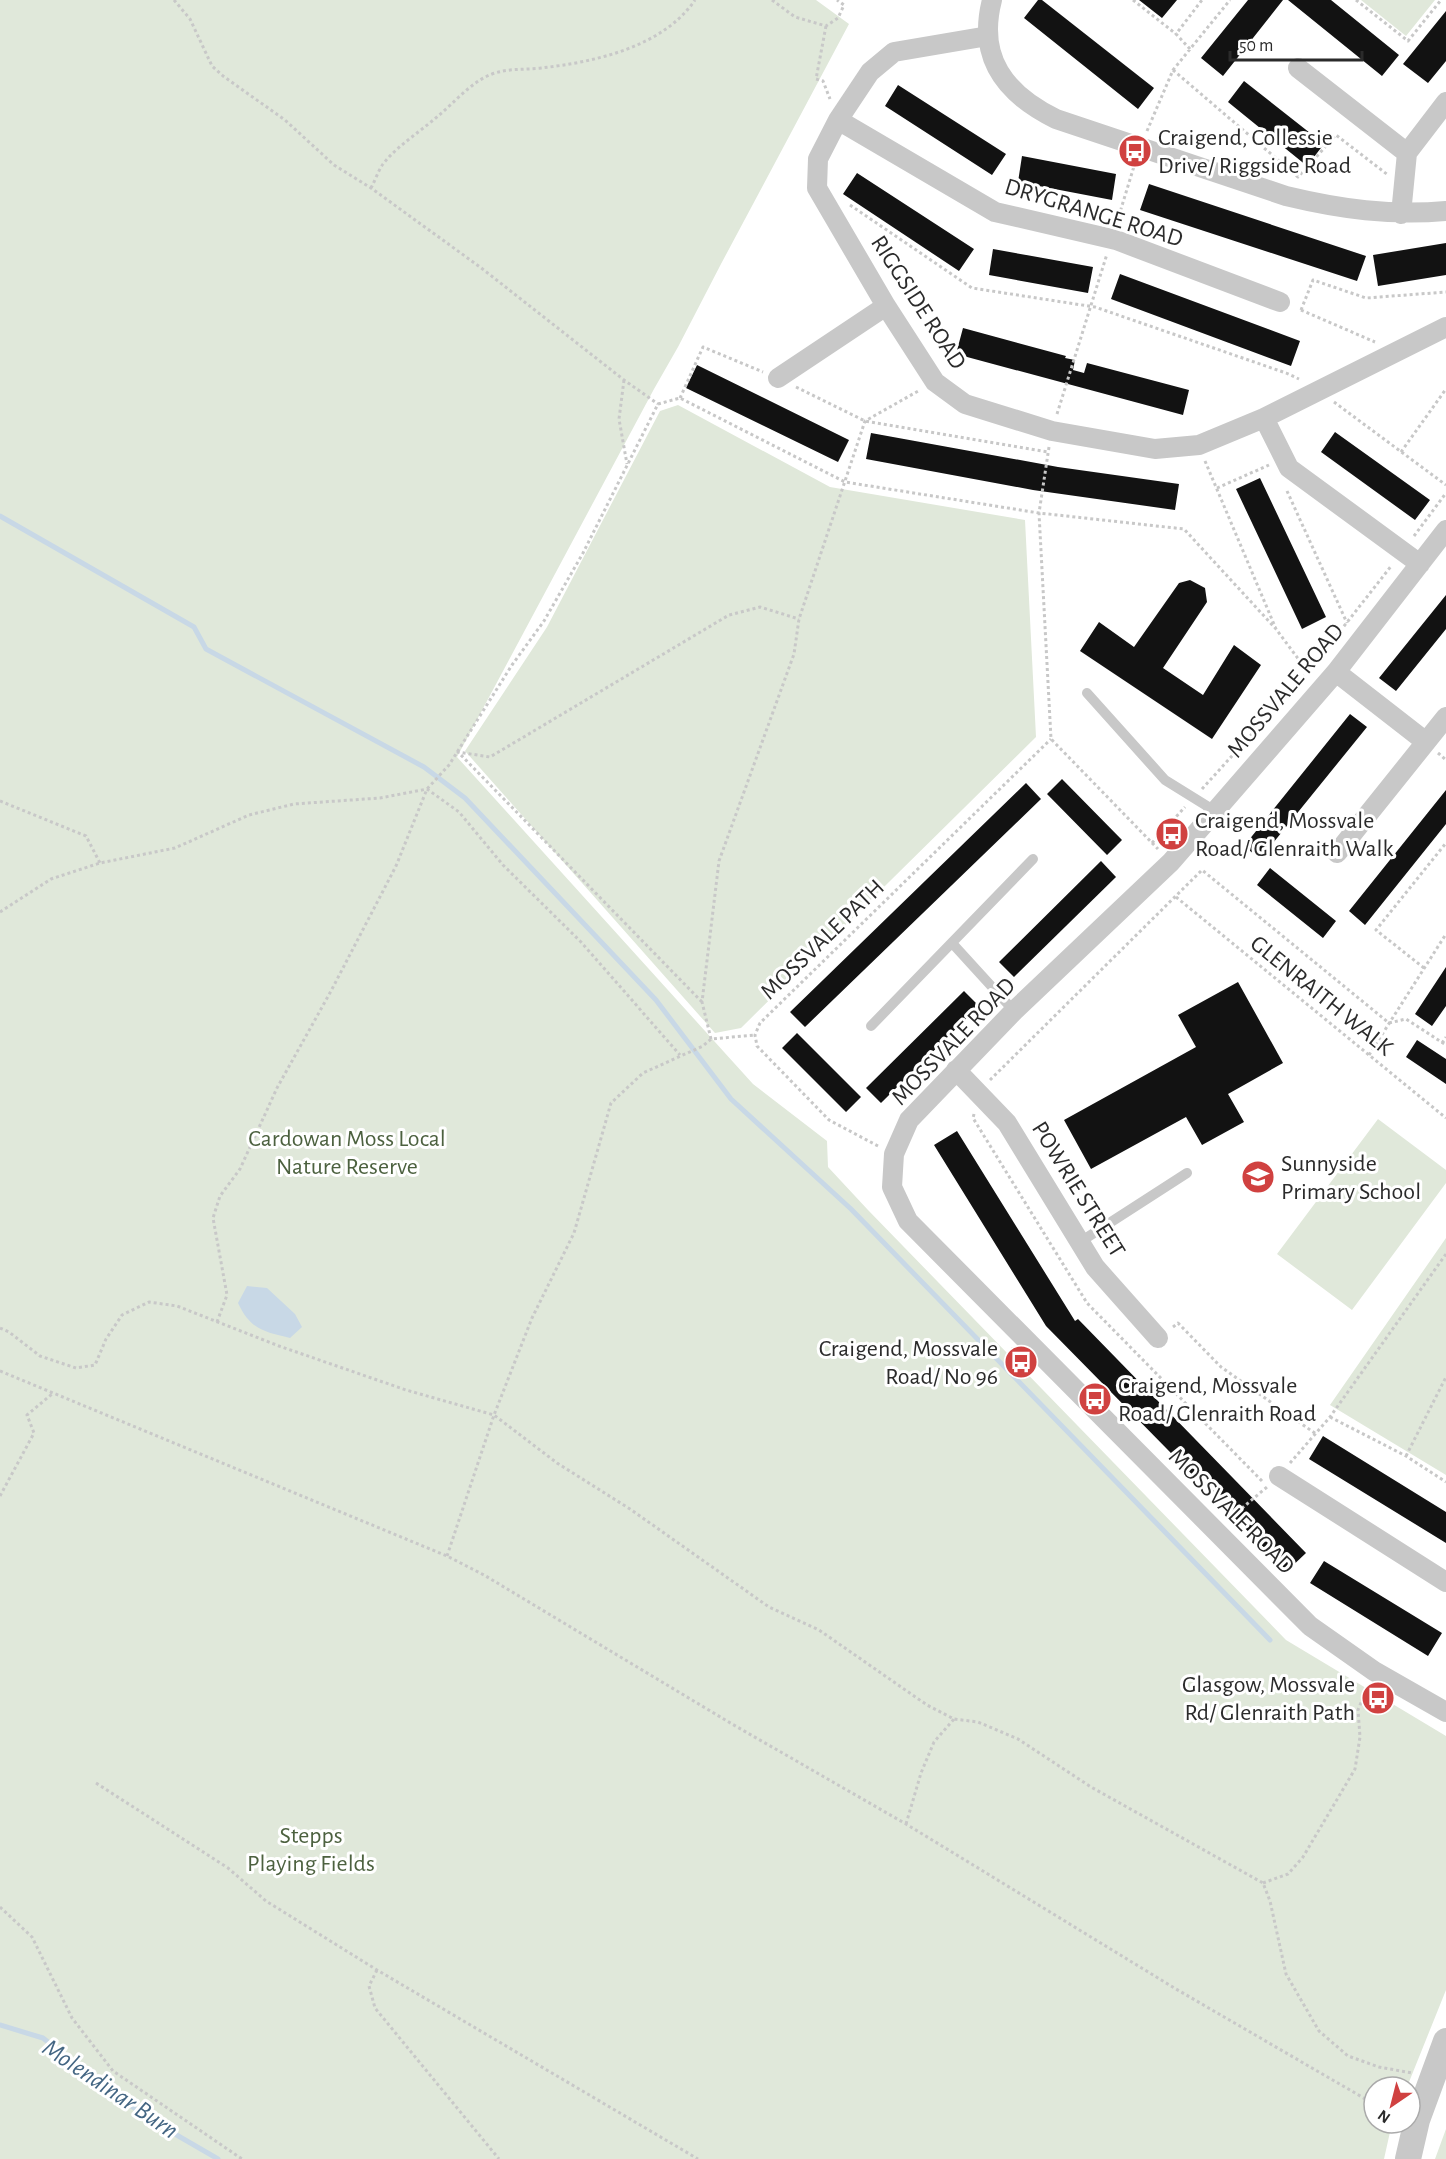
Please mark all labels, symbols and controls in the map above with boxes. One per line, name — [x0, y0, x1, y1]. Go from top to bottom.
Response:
scale bar — [1230, 24, 1362, 62]
text: 50 m — [1239, 37, 1273, 55]
place label: Craigend, Collessie Drive/ Riggside Road — [1158, 126, 1351, 178]
bus stop icon: Craigend, Collessie Drive/ Riggside Road — [1117, 133, 1153, 169]
street label: DRYGRANGE ROAD — [1002, 174, 1186, 251]
street label: RIGGSIDE ROAD — [866, 231, 970, 374]
street label: MOSSVALE ROAD — [1223, 619, 1349, 762]
place label: Craigend, Mossvale Road/ Glenraith Walk — [1195, 809, 1394, 861]
bus stop icon: Craigend, Mossvale Road/ Glenraith Walk — [1154, 816, 1190, 852]
street label: MOSSVALE PATH — [756, 875, 889, 1004]
street label: GLENRAITH WALK — [1246, 931, 1398, 1061]
street label: MOSSVALE ROAD — [887, 973, 1020, 1110]
street label: POWRIE STREET — [1027, 1117, 1130, 1262]
park label: Cardowan Moss Local Nature Reserve — [248, 1127, 446, 1179]
place label: Sunnyside Primary School — [1281, 1152, 1421, 1204]
school or university icon: Sunnyside Primary School — [1240, 1159, 1276, 1195]
place label: Craigend, Mossvale Road/ No 96 — [819, 1337, 998, 1389]
bus stop icon: Craigend, Mossvale Road/ No 96 — [1003, 1344, 1039, 1380]
place label: Craigend, Mossvale Road/ Glenraith Road — [1118, 1374, 1316, 1426]
bus stop icon: Craigend, Mossvale Road/ Glenraith Road — [1077, 1381, 1113, 1417]
street label: MOSSVALE ROAD — [1164, 1444, 1299, 1579]
place label: Glasgow, Mossvale Rd/ Glenraith Path — [1182, 1673, 1355, 1725]
bus stop icon: Glasgow, Mossvale Rd/ Glenraith Path — [1360, 1680, 1396, 1716]
park label: Stepps Playing Fields — [247, 1824, 375, 1876]
water label: Molendinar Burn — [38, 2034, 183, 2144]
north arrow — [1362, 2075, 1422, 2135]
text: N — [1375, 2107, 1393, 2126]

